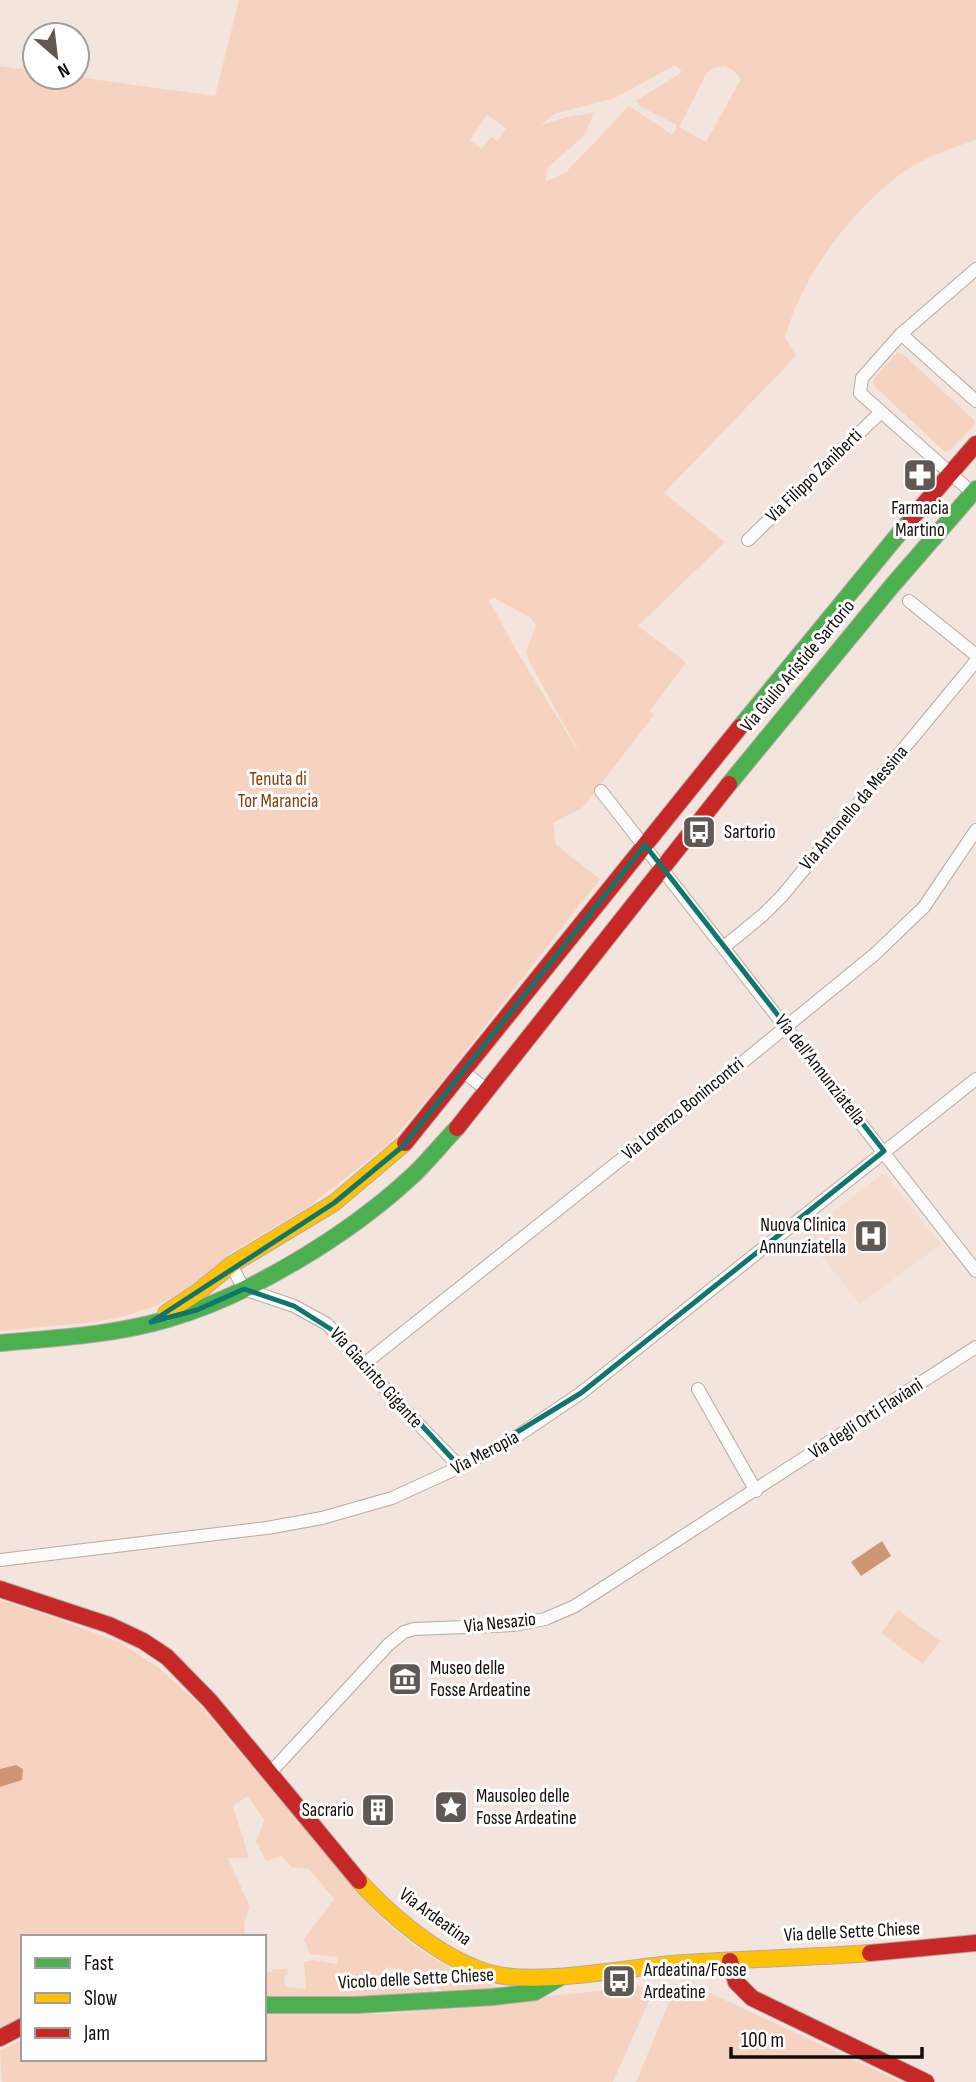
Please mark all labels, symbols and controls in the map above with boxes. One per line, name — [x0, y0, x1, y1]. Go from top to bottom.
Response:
north arrow — [21, 21, 91, 91]
text: N — [53, 57, 73, 82]
street label: Via Filippo Zaniberti — [761, 424, 867, 528]
pharmacy icon: Farmacia Martino — [901, 456, 939, 494]
place label: Farmacia Martino — [891, 497, 949, 542]
street label: Via Giulio Aristide Sartorio — [736, 595, 860, 737]
street label: Via Antonello da Messina — [795, 741, 913, 875]
park label: Tenuta di Tor Marancia — [238, 768, 318, 813]
bus stop icon: Sartorio — [680, 813, 718, 851]
place label: Sartorio — [724, 821, 776, 844]
street label: Via dell'Annunziatella — [770, 1010, 870, 1130]
street label: Via Lorenzo Bonincontri — [617, 1053, 749, 1165]
place label: Nuova Clinica Annunziatella — [759, 1214, 846, 1259]
hospital icon: Nuova Clinica Annunziatella — [852, 1217, 890, 1255]
street label: Via Giacinto Gigante — [325, 1323, 427, 1433]
street label: Via degli Orti Flaviani — [805, 1374, 927, 1464]
street label: Via Meropia — [447, 1426, 523, 1480]
street label: Via Nesazio — [463, 1608, 537, 1638]
place label: Museo delle Fosse Ardeatine — [430, 1657, 531, 1702]
museum icon: Museo delle Fosse Ardeatine — [386, 1660, 424, 1698]
place label: Mausoleo delle Fosse Ardeatine — [476, 1785, 577, 1830]
place icon: Mausoleo delle Fosse Ardeatine — [432, 1788, 470, 1826]
building icon: Sacrario — [359, 1791, 397, 1829]
place label: Sacrario — [302, 1799, 354, 1822]
street label: Via Ardeatina — [394, 1883, 476, 1951]
street label: Via delle Sette Chiese — [783, 1917, 921, 1947]
legend — [21, 1935, 266, 2061]
text: Fast — [84, 1951, 114, 1976]
place label: Ardeatina/Fosse Ardeatine — [643, 1959, 747, 2004]
bus stop icon: Ardeatina/Fosse Ardeatine — [600, 1962, 638, 2000]
street label: Vicolo delle Sette Chiese — [338, 1963, 494, 1995]
text: Slow — [84, 1986, 118, 2011]
scale bar — [731, 2016, 922, 2060]
text: Jam — [83, 2021, 110, 2046]
text: 100 m — [741, 2028, 784, 2053]

